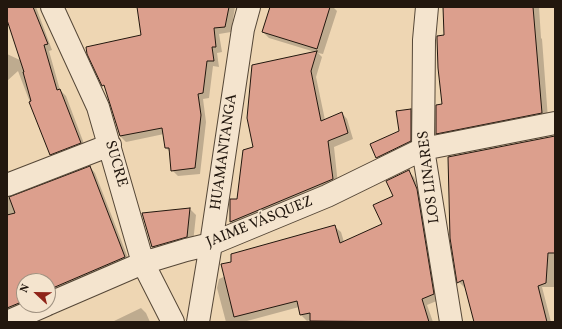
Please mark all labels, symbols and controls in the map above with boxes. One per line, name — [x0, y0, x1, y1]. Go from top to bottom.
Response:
street label: HUAMANTANGA — [208, 93, 242, 211]
street label: LOS LINARES — [415, 130, 445, 224]
street label: SUCRE — [100, 139, 130, 189]
street label: JAIME VÁSQUEZ — [204, 193, 316, 253]
north arrow — [16, 273, 56, 313]
text: N — [17, 282, 34, 295]

